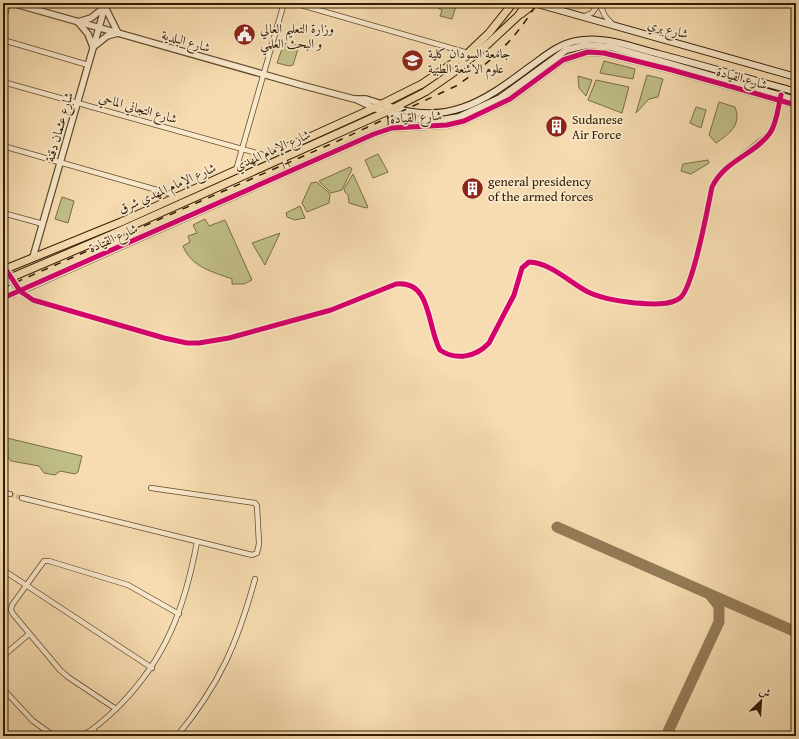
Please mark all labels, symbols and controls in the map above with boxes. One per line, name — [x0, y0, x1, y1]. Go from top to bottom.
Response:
street label: شارع بري — [645, 14, 691, 45]
place label: وزارة التعليم العالي و البحث العلمي — [260, 19, 334, 56]
public building icon: وزارة التعليم العالي و البحث العلمي — [232, 22, 258, 48]
street label: شارع البلدية — [159, 25, 213, 59]
place label: جامعة السودان كلية علوم الاشعة الطبية — [428, 44, 511, 80]
school or university icon: جامعة السودان كلية علوم الاشعة الطبية — [399, 47, 425, 73]
street label: شارع القيادة — [714, 62, 770, 96]
street label: شارع التجاني الماحي — [96, 88, 179, 130]
street label: شارع عثمان دقنة — [40, 90, 80, 165]
street label: شارع القيادة — [389, 106, 443, 130]
place label: Sudanese Air Force — [572, 110, 623, 144]
building icon: Sudanese Air Force — [543, 113, 569, 139]
street label: شارع الإمام المهدي — [231, 125, 314, 177]
street label: شارع الإمام المهدي شرق — [115, 158, 220, 220]
place label: general presidency of the armed forces — [488, 172, 594, 206]
building icon: general presidency of the armed forces — [459, 175, 485, 201]
street label: شارع القيادة — [85, 219, 142, 259]
north arrow — [741, 681, 781, 721]
text: ش — [757, 682, 774, 702]

